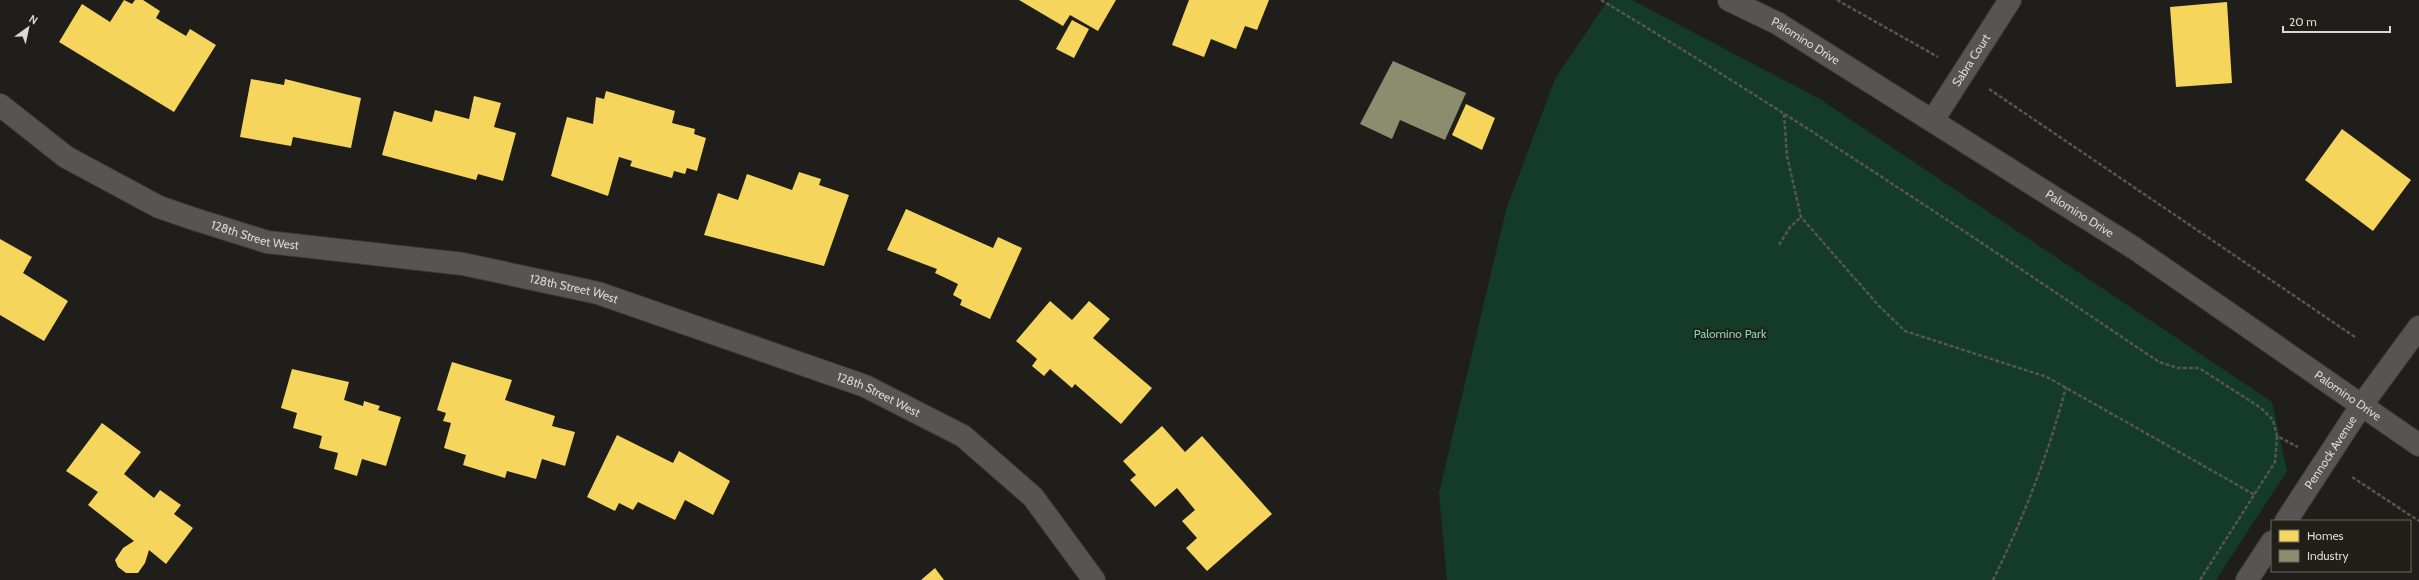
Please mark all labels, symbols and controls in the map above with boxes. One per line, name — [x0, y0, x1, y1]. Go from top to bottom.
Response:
north arrow — [8, 8, 48, 48]
scale bar — [2283, 8, 2390, 34]
text: N — [26, 12, 41, 28]
street label: Palomino Drive — [1769, 14, 1843, 68]
text: 20 m — [2289, 14, 2317, 29]
street label: Sabra Court — [1949, 31, 1993, 89]
street label: Palomino Drive — [2043, 186, 2117, 240]
street label: 128th Street West — [209, 217, 300, 253]
street label: 128th Street West — [528, 271, 620, 306]
park label: Palomino Park — [1694, 326, 1767, 341]
street label: Palomino Drive — [2312, 367, 2384, 424]
street label: 128th Street West — [835, 369, 923, 420]
street label: Pennock Avenue — [2301, 413, 2360, 492]
legend — [2271, 520, 2411, 572]
text: Homes — [2307, 528, 2344, 543]
text: Industry — [2307, 548, 2348, 563]

